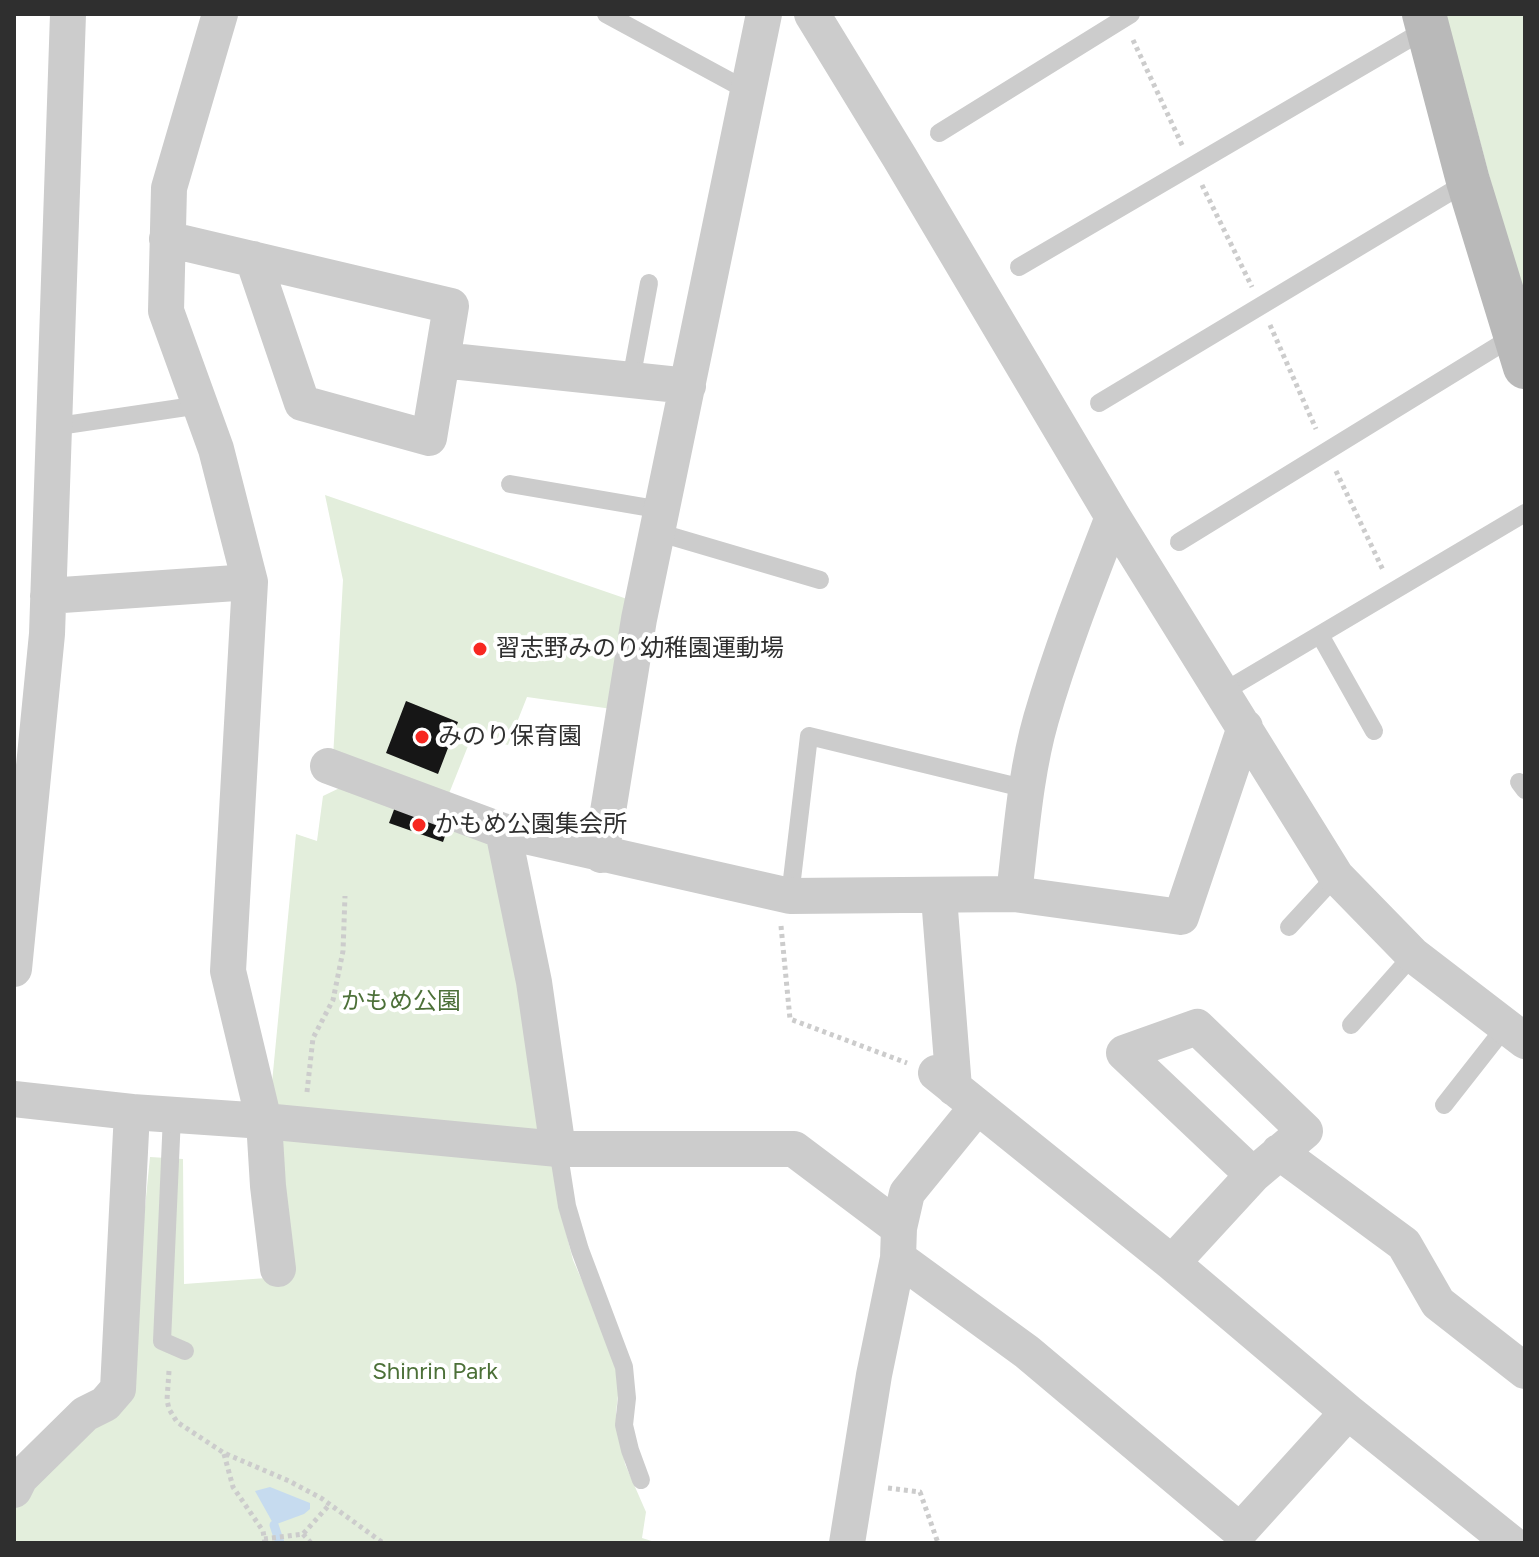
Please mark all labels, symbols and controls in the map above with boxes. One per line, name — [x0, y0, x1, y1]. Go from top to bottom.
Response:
place label: 習志野みのり幼稚園運動場 — [496, 635, 784, 663]
marker: 習志野みのり幼稚園運動場 — [471, 640, 489, 658]
place label: みのり保育園 — [438, 723, 582, 751]
marker: みのり保育園 — [413, 728, 431, 746]
place label: かもめ公園集会所 — [435, 811, 627, 839]
marker: かもめ公園集会所 — [410, 816, 428, 834]
park label: かもめ公園 — [341, 988, 461, 1016]
park label: Shinrin Park — [372, 1358, 498, 1386]

